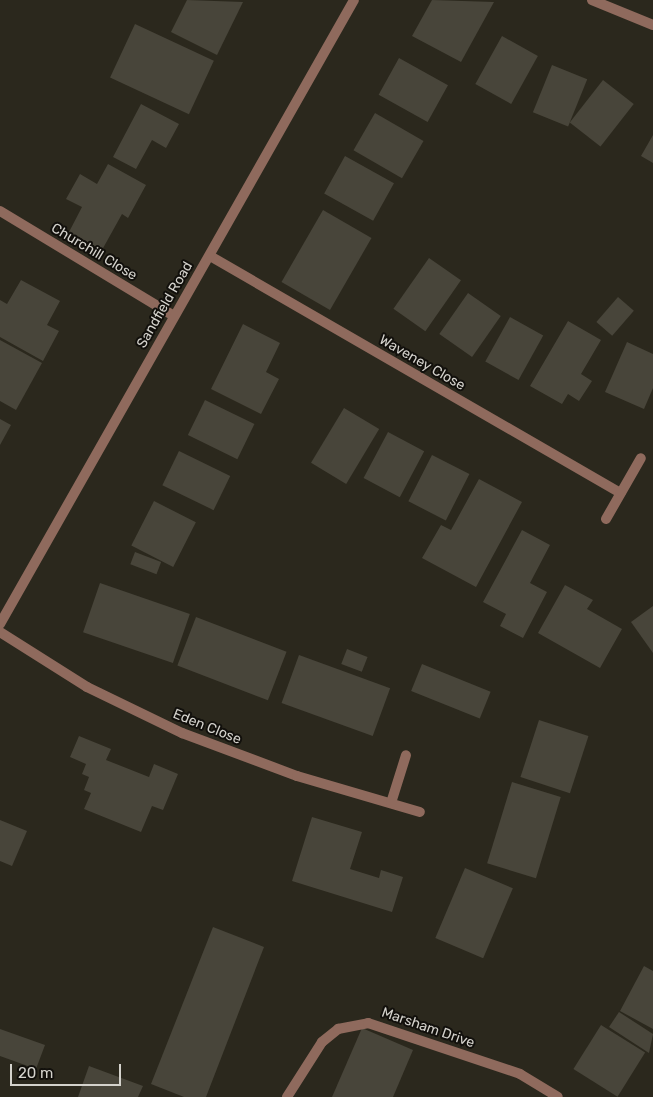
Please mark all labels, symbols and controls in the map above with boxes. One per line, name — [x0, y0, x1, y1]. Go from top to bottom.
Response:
street label: Churchill Close — [48, 220, 140, 284]
street label: Sandfield Road — [133, 259, 197, 351]
street label: Waveney Close — [376, 332, 468, 394]
street label: Eden Close — [170, 706, 244, 748]
street label: Marsham Drive — [379, 1004, 477, 1052]
scale bar — [12, 1054, 124, 1086]
text: 20 m — [18, 1064, 53, 1082]

